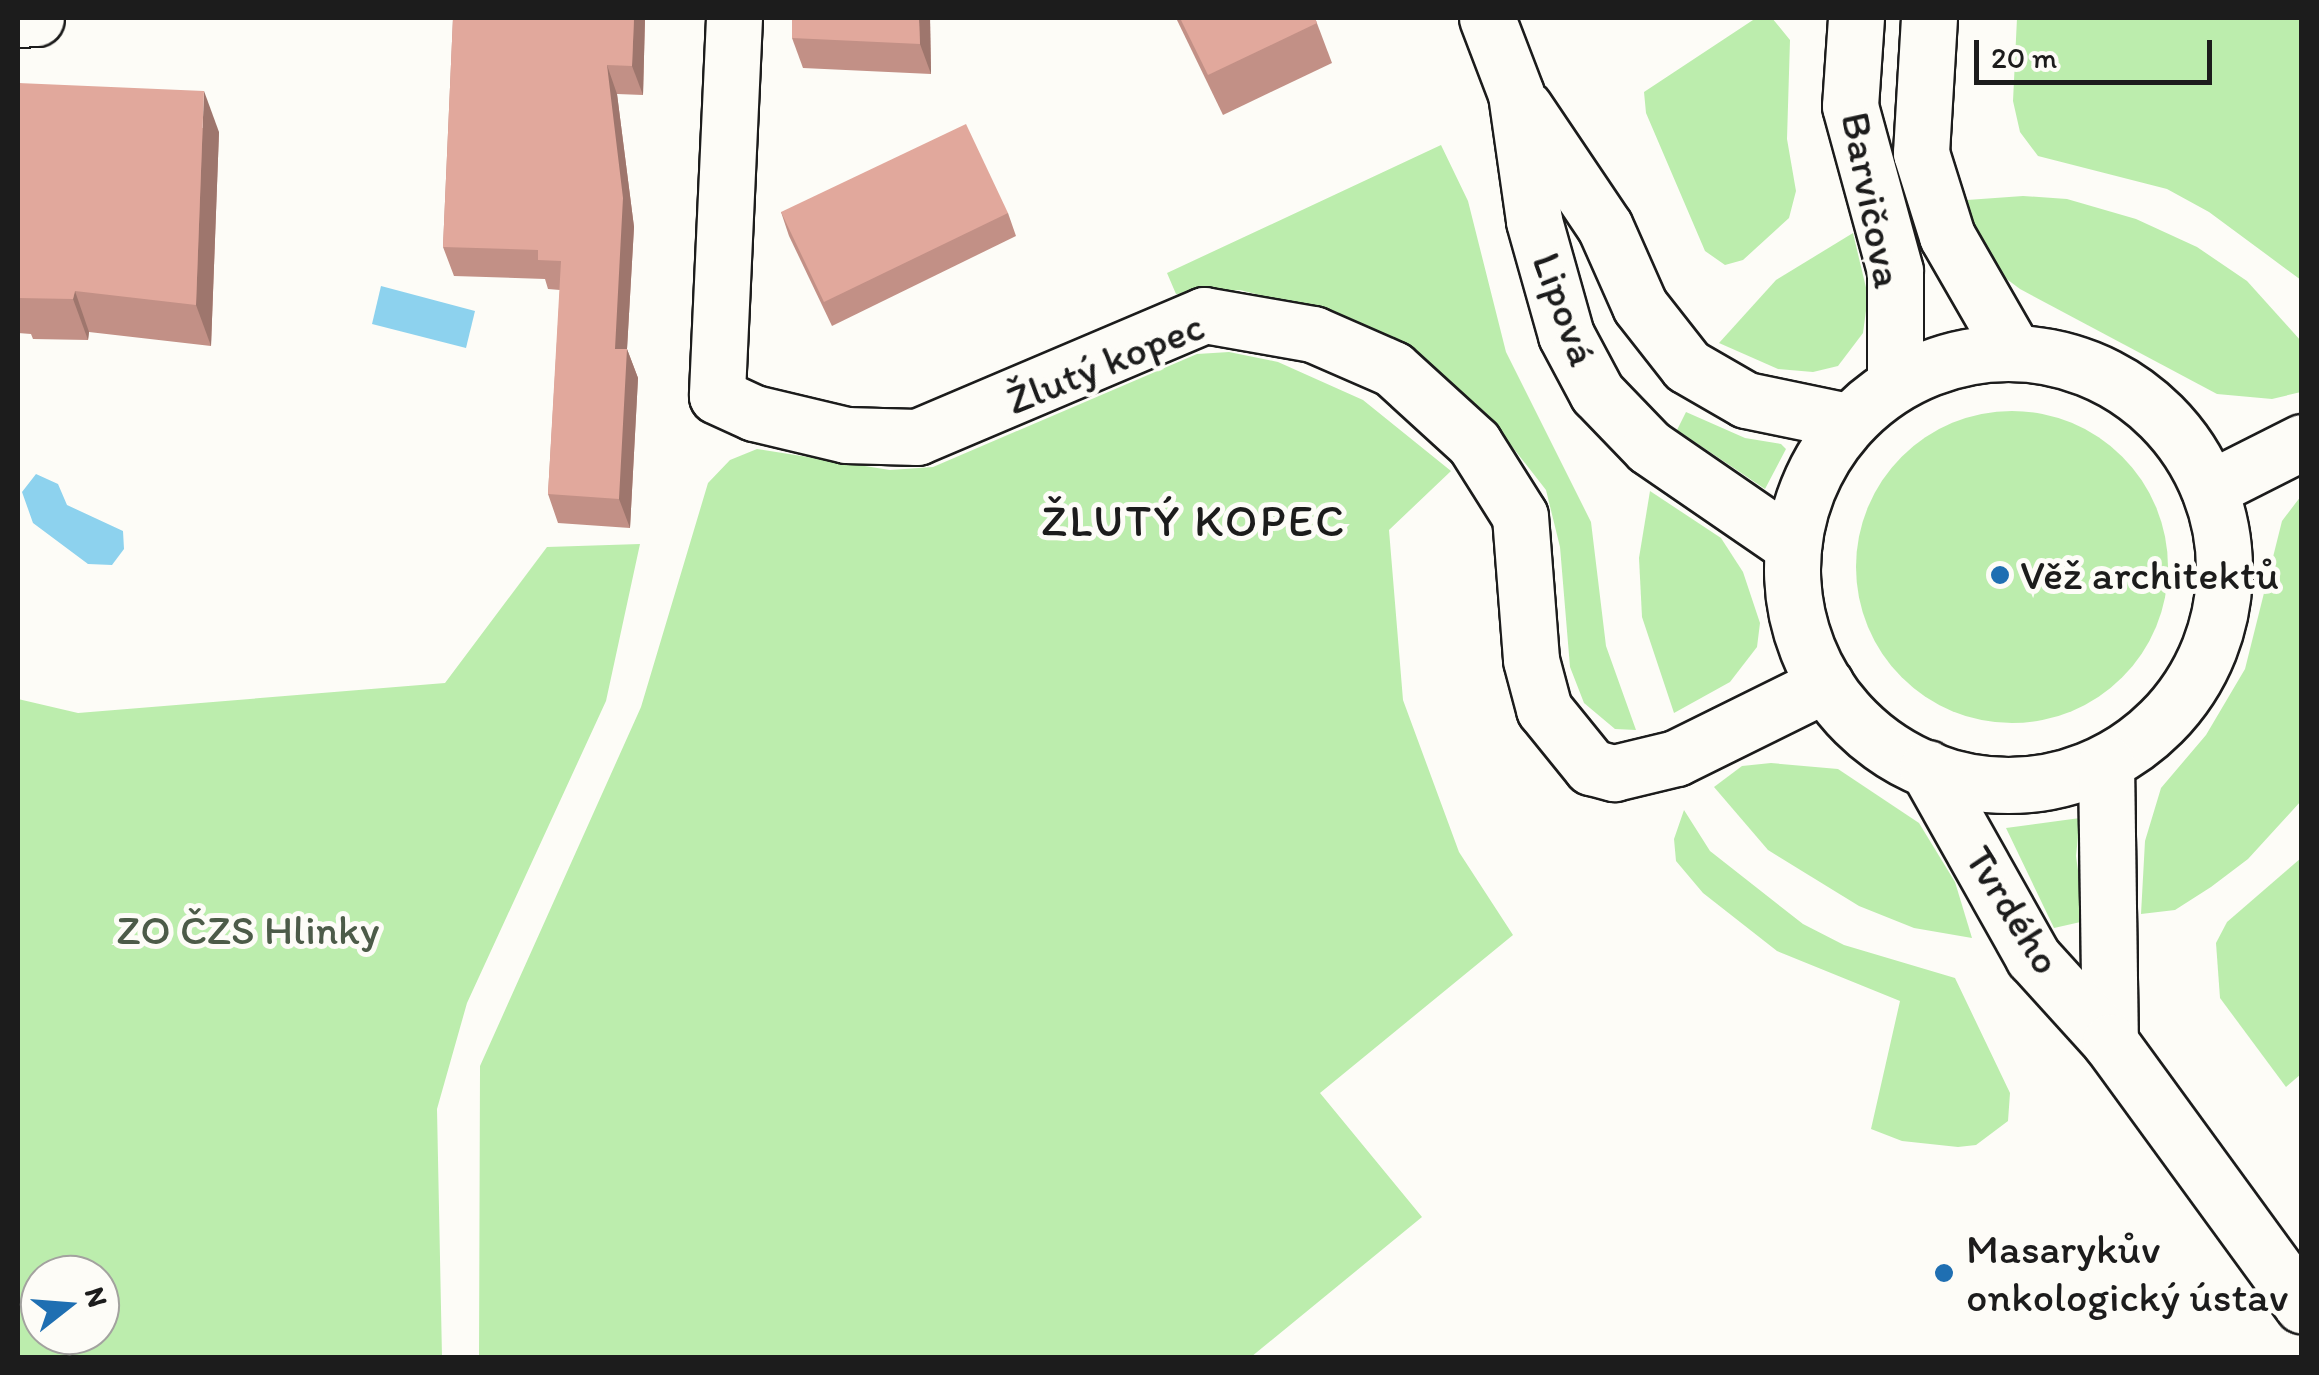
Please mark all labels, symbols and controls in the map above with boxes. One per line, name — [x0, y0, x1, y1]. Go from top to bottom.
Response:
scale bar — [1979, 20, 2216, 82]
text: 20 m — [1991, 39, 2057, 76]
street label: Barvičova — [1830, 108, 1914, 292]
street label: Lipová — [1521, 245, 1609, 373]
street label: Žlutý kopec — [1000, 301, 1210, 425]
district label: ŽLUTÝ KOPEC — [1041, 494, 1347, 548]
place label: Věž architektů — [2020, 550, 2279, 600]
marker: Věž architektů — [1989, 564, 2011, 586]
street label: Tvrdého — [1954, 837, 2072, 983]
park label: ZO ČZS Hlinky — [116, 905, 380, 955]
place label: Masarykův onkologický ústav — [1966, 1224, 2288, 1322]
north arrow — [20, 1255, 120, 1355]
marker: Masarykův onkologický ústav — [1931, 1260, 1957, 1286]
text: N — [78, 1283, 116, 1311]

